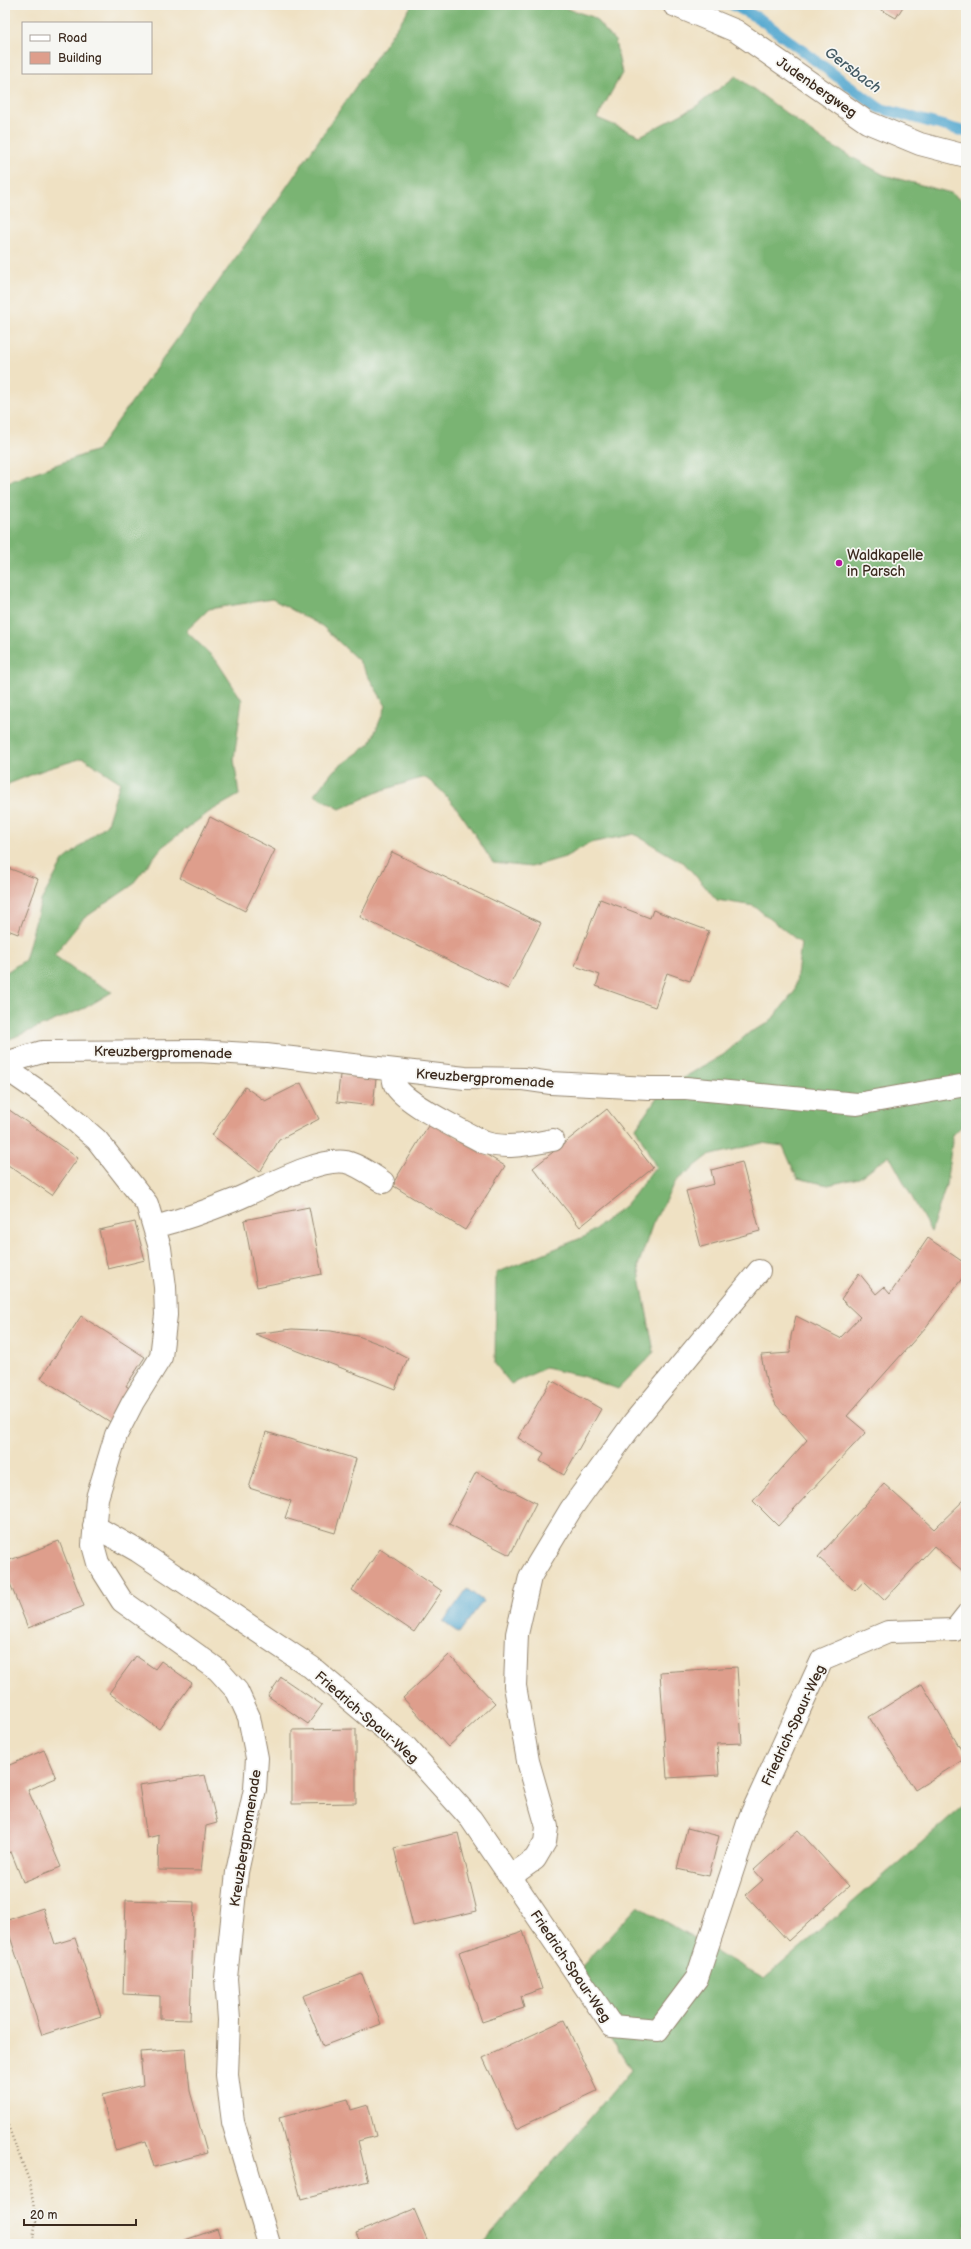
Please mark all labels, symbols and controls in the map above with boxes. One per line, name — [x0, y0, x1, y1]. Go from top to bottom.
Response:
legend — [22, 22, 152, 74]
text: Road — [58, 31, 87, 46]
water label: Gersbach — [821, 43, 885, 98]
text: Building — [58, 51, 102, 66]
street label: Judenbergweg — [773, 53, 860, 121]
place label: Waldkapelle in Parsch — [847, 547, 923, 580]
marker: Waldkapelle in Parsch — [834, 558, 844, 568]
street label: Kreuzbergpromenade — [94, 1043, 232, 1062]
street label: Kreuzbergpromenade — [415, 1065, 555, 1092]
street label: Friedrich-Spaur-Weg — [758, 1662, 829, 1788]
street label: Friedrich-Spaur-Weg — [311, 1668, 422, 1767]
street label: Kreuzbergpromenade — [226, 1768, 265, 1908]
street label: Friedrich-Spaur-Weg — [527, 1907, 614, 2026]
scale bar — [24, 2201, 136, 2227]
text: 20 m — [30, 2208, 57, 2223]

